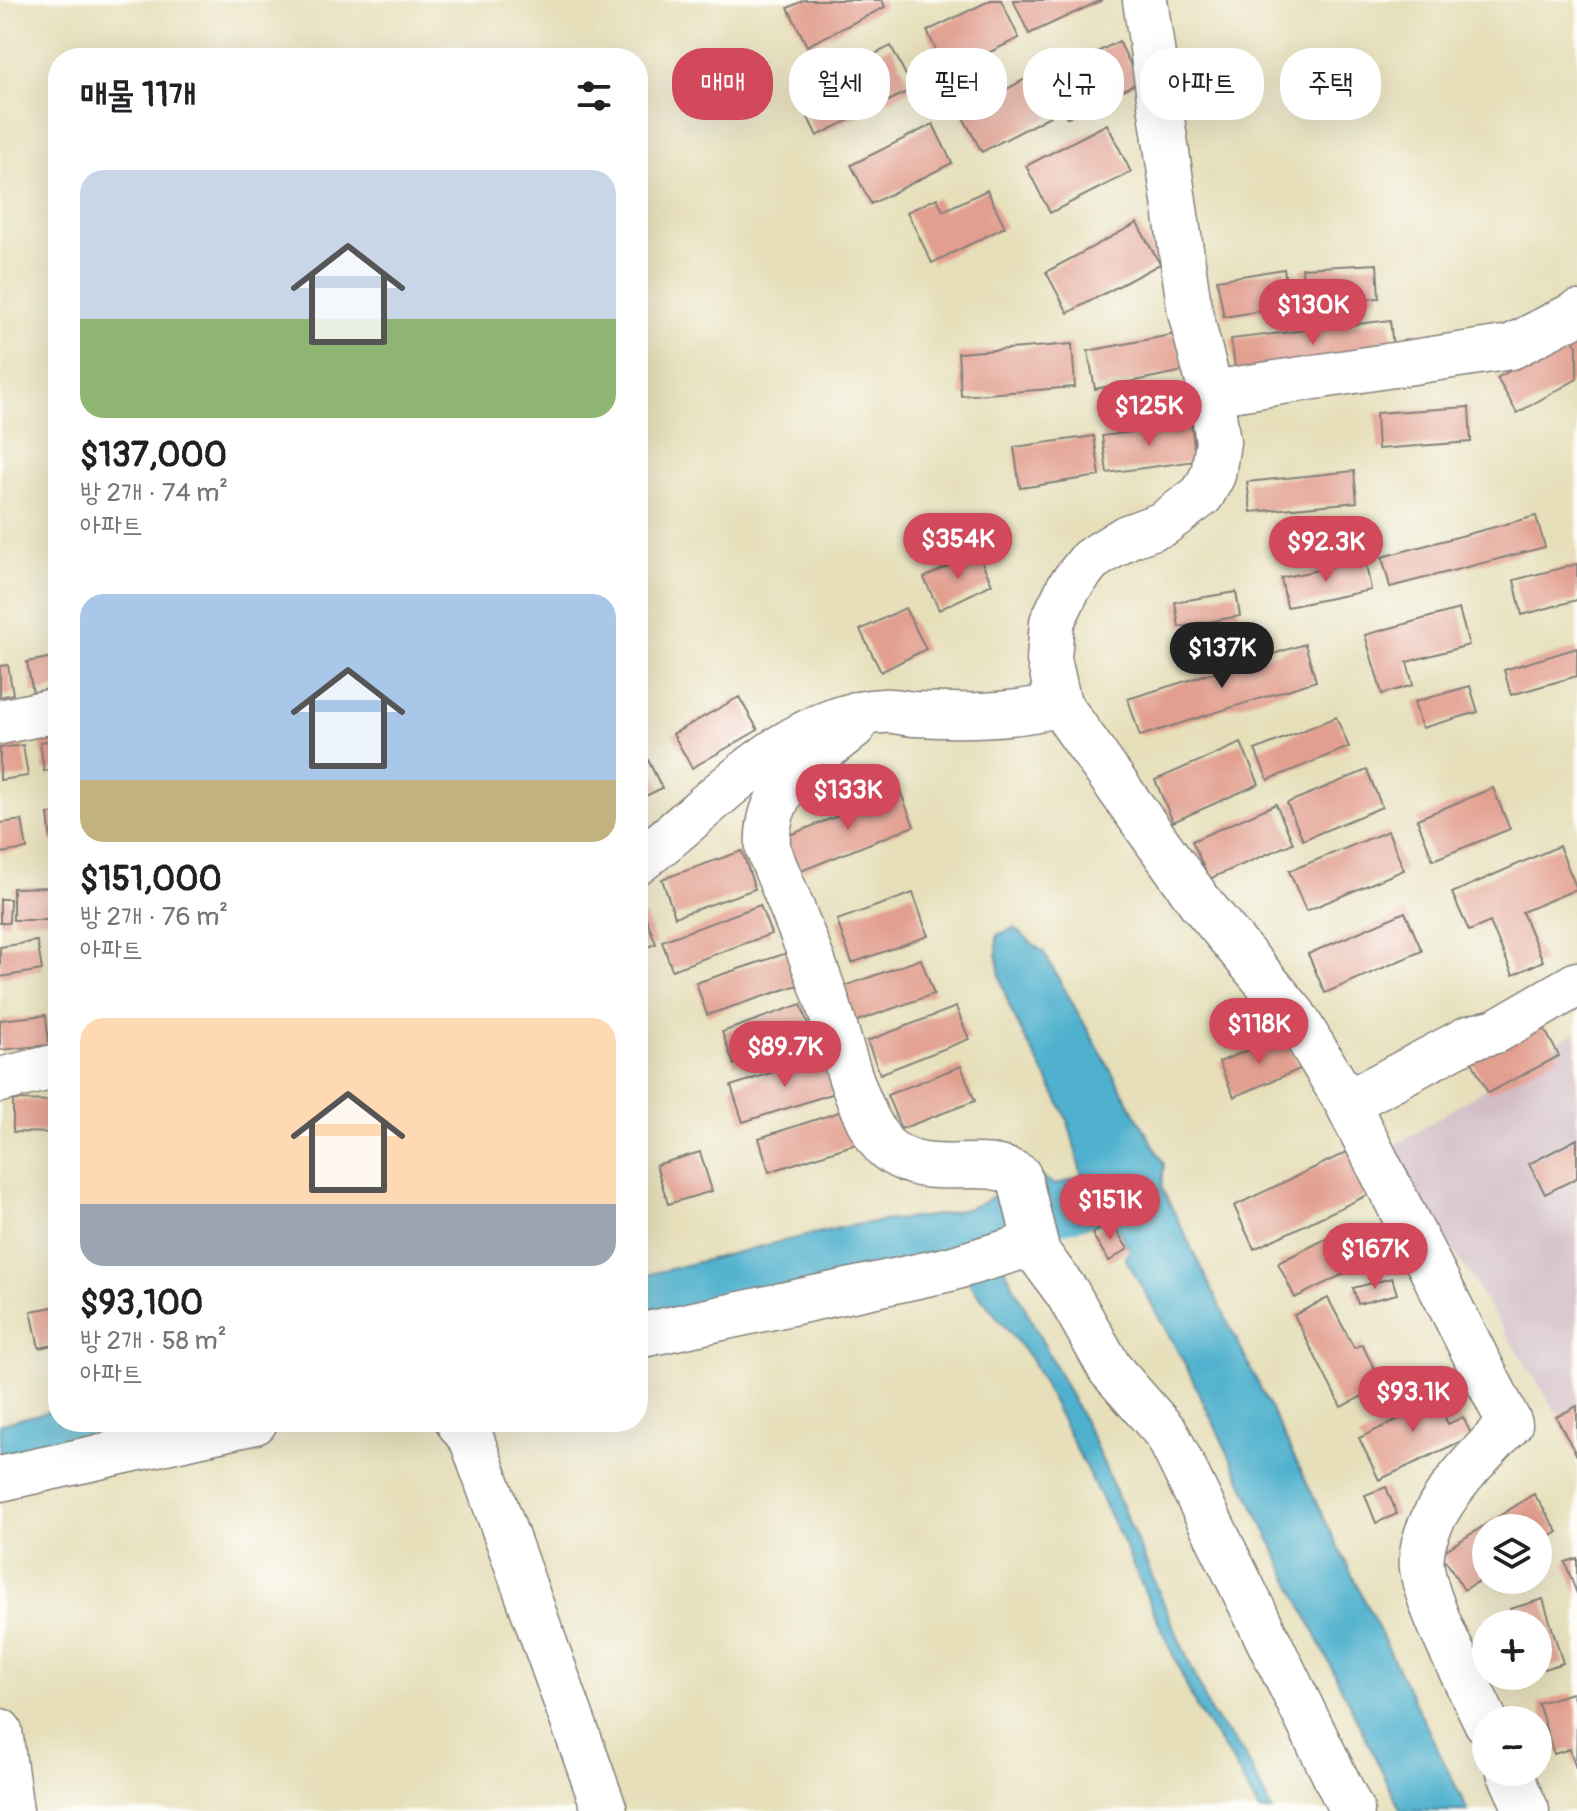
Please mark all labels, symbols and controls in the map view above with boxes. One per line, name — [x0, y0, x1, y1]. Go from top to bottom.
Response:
chip: 매매 — [672, 48, 773, 120]
chip: 월세 — [789, 48, 890, 120]
chip: 필터 — [906, 48, 1007, 120]
chip: 신규 — [1023, 48, 1124, 120]
chip: 아파트 — [1140, 48, 1264, 120]
chip: 주택 — [1280, 48, 1381, 120]
text: 매물 11개 — [80, 74, 196, 117]
icon: filters — [572, 74, 616, 118]
icon: home — [276, 222, 420, 366]
pin: $130K — [1257, 279, 1369, 347]
text: $130K — [1277, 289, 1349, 321]
pin: $125K — [1093, 380, 1205, 448]
text: $125K — [1115, 390, 1183, 422]
text: $137,000 — [80, 434, 227, 477]
text: 방 2개 · 74 m² — [80, 477, 228, 509]
text: 아파트 — [80, 510, 143, 542]
pin: $354K — [902, 513, 1014, 581]
pin: $92.3K — [1261, 516, 1391, 584]
text: $354K — [921, 523, 995, 555]
text: $92.3K — [1287, 526, 1365, 558]
pin: $137K — [1166, 622, 1278, 690]
text: $137K — [1188, 632, 1256, 664]
icon: home — [276, 646, 420, 790]
pin: $133K — [792, 764, 904, 832]
text: $133K — [814, 774, 882, 806]
text: $151,000 — [80, 858, 222, 901]
text: 방 2개 · 76 m² — [80, 901, 228, 933]
text: 아파트 — [80, 934, 143, 966]
pin: $118K — [1203, 998, 1315, 1066]
text: $118K — [1227, 1008, 1291, 1040]
pin: $89.7K — [720, 1021, 850, 1089]
text: $89.7K — [747, 1031, 823, 1063]
icon: home — [276, 1070, 420, 1214]
pin: $151K — [1054, 1174, 1166, 1242]
text: $151K — [1078, 1184, 1142, 1216]
pin: $167K — [1319, 1223, 1431, 1291]
text: $167K — [1341, 1233, 1409, 1265]
text: $93,100 — [80, 1282, 203, 1325]
text: 방 2개 · 58 m² — [80, 1325, 227, 1357]
text: 아파트 — [80, 1358, 143, 1390]
pin: $93.1K — [1348, 1366, 1478, 1434]
text: $93.1K — [1376, 1376, 1450, 1408]
map controls — [1472, 1514, 1552, 1786]
button: layers — [1472, 1514, 1552, 1594]
button: + — [1472, 1610, 1552, 1690]
button: − — [1472, 1706, 1552, 1786]

